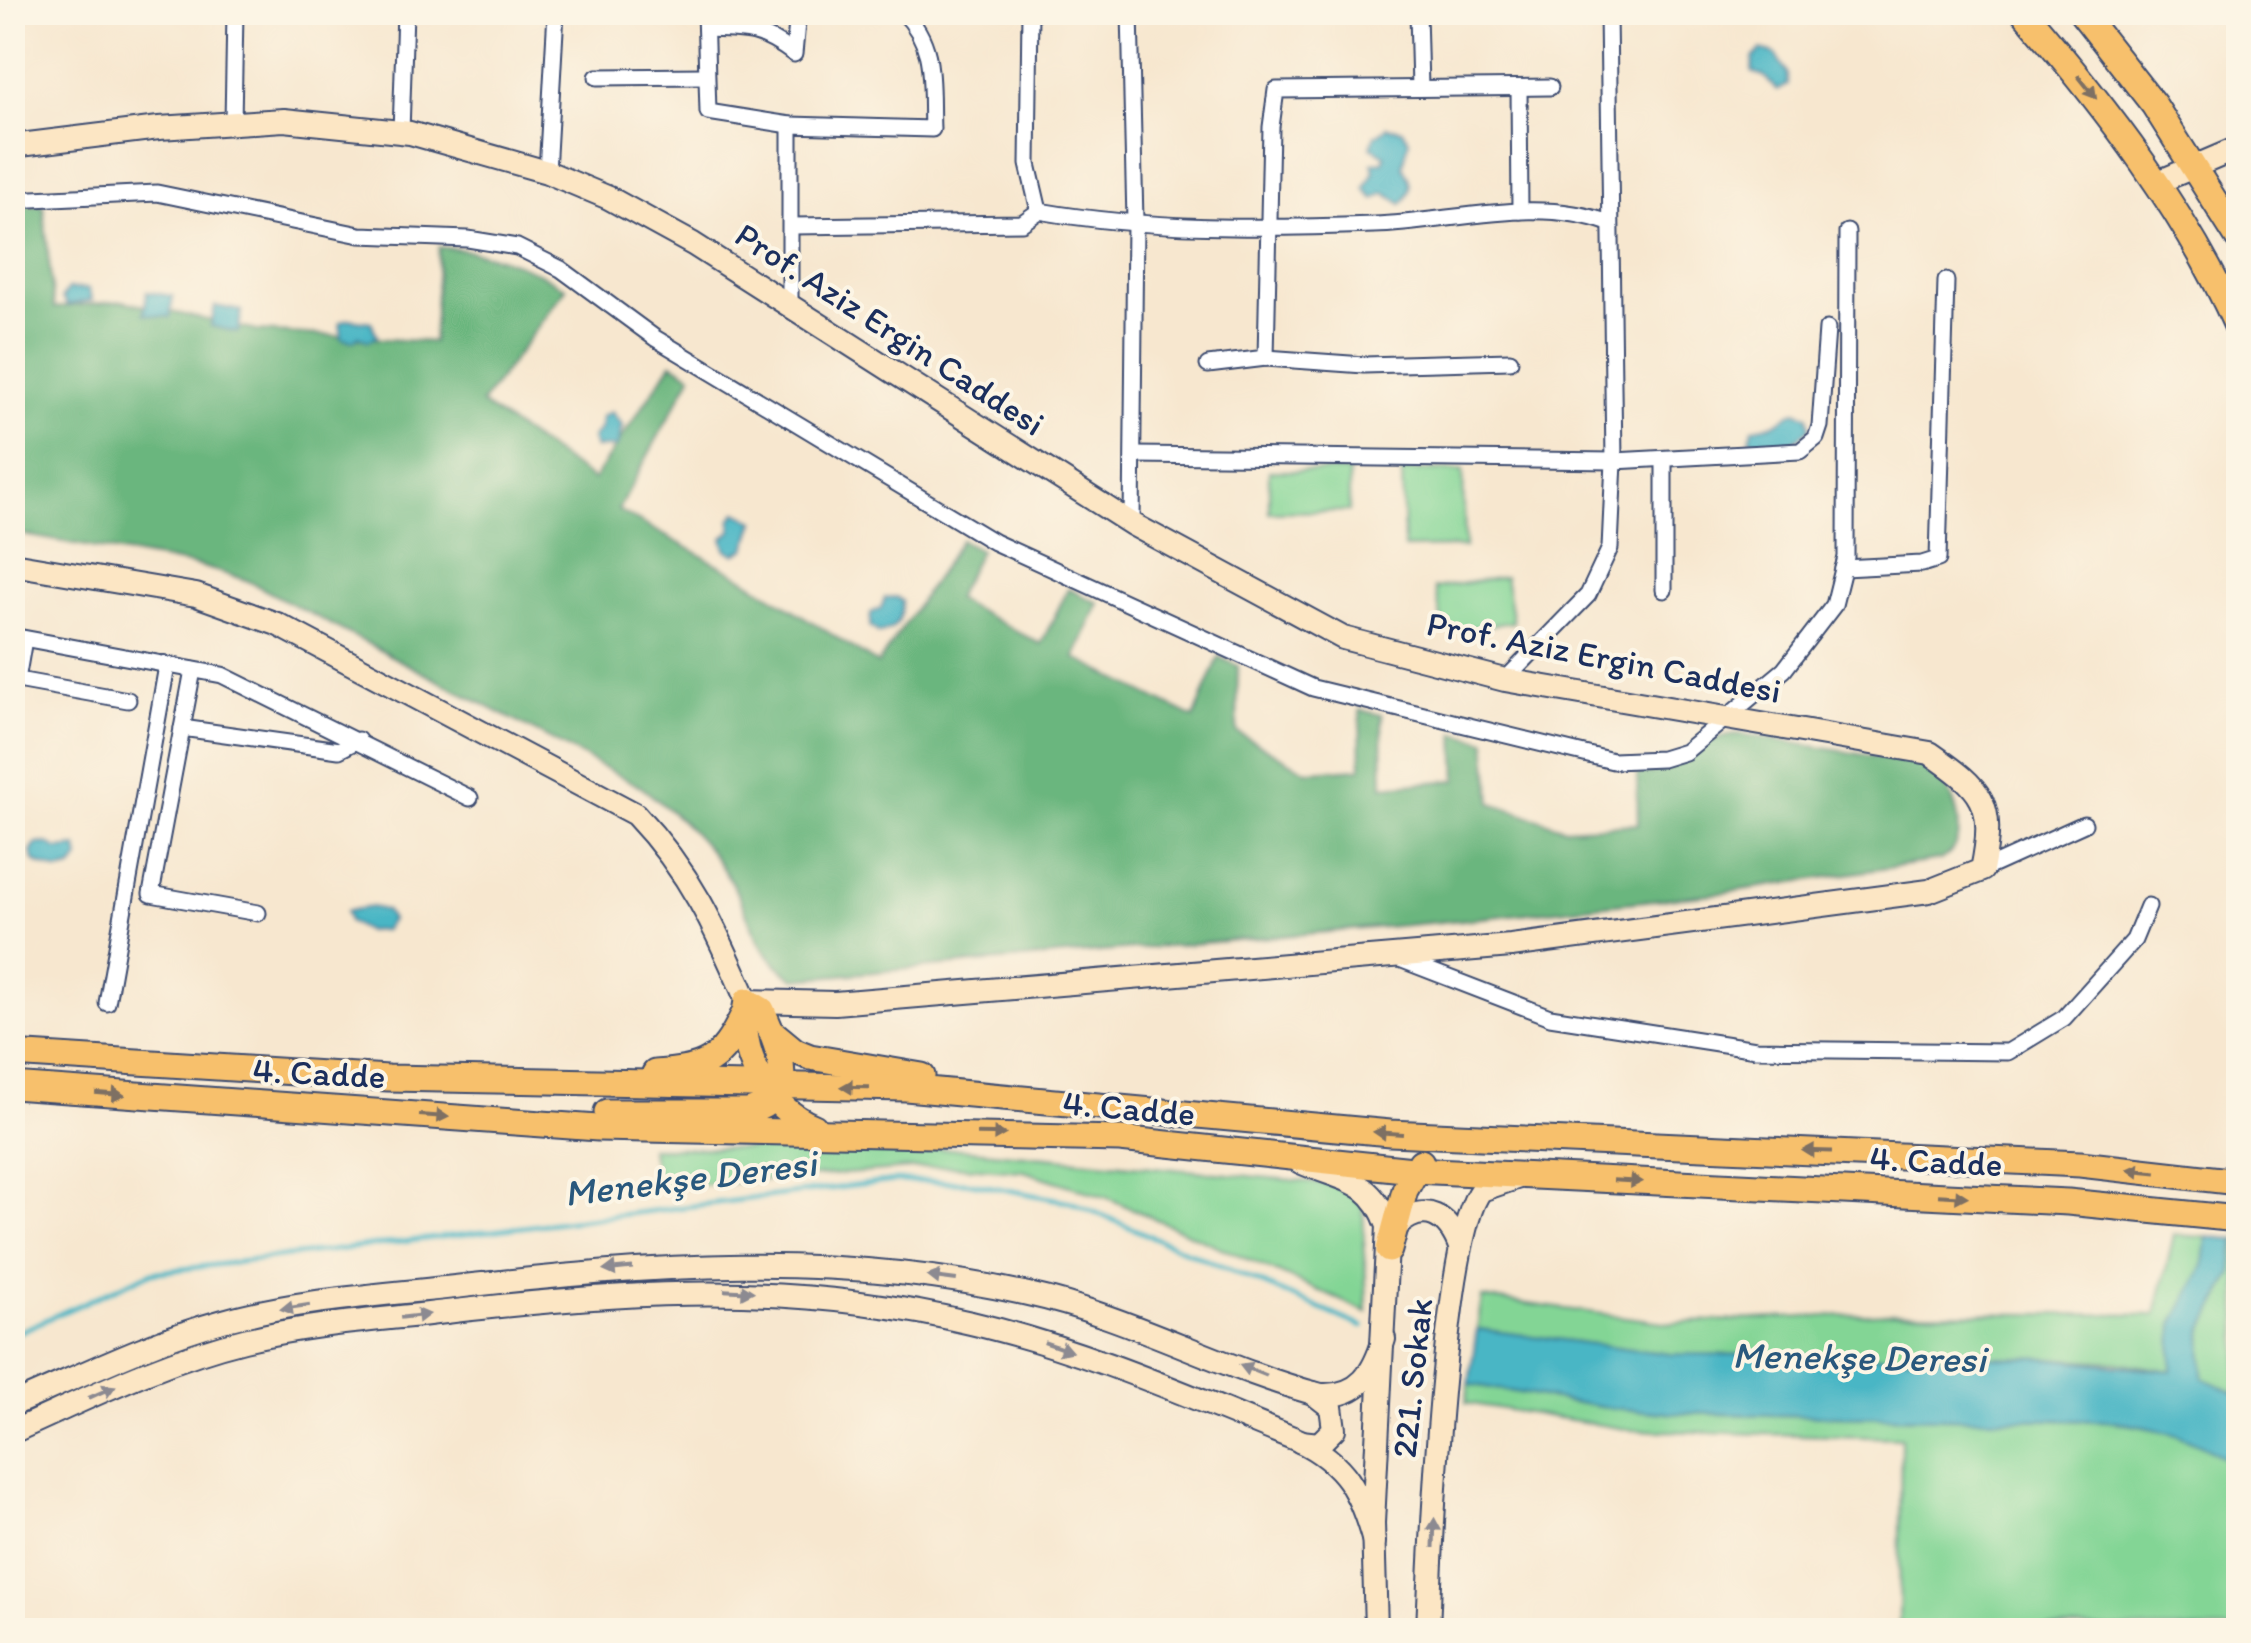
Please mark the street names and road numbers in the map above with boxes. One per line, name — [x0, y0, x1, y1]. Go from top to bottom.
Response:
street label: Prof. Aziz Ergin Caddesi — [728, 213, 1052, 445]
street label: Prof. Aziz Ergin Caddesi — [1423, 602, 1785, 712]
street label: 4. Cadde — [252, 1049, 386, 1097]
street label: 4. Cadde — [1061, 1081, 1197, 1135]
street label: 4. Cadde — [1869, 1137, 2003, 1185]
street label: 221. Sokak — [1383, 1296, 1441, 1460]

